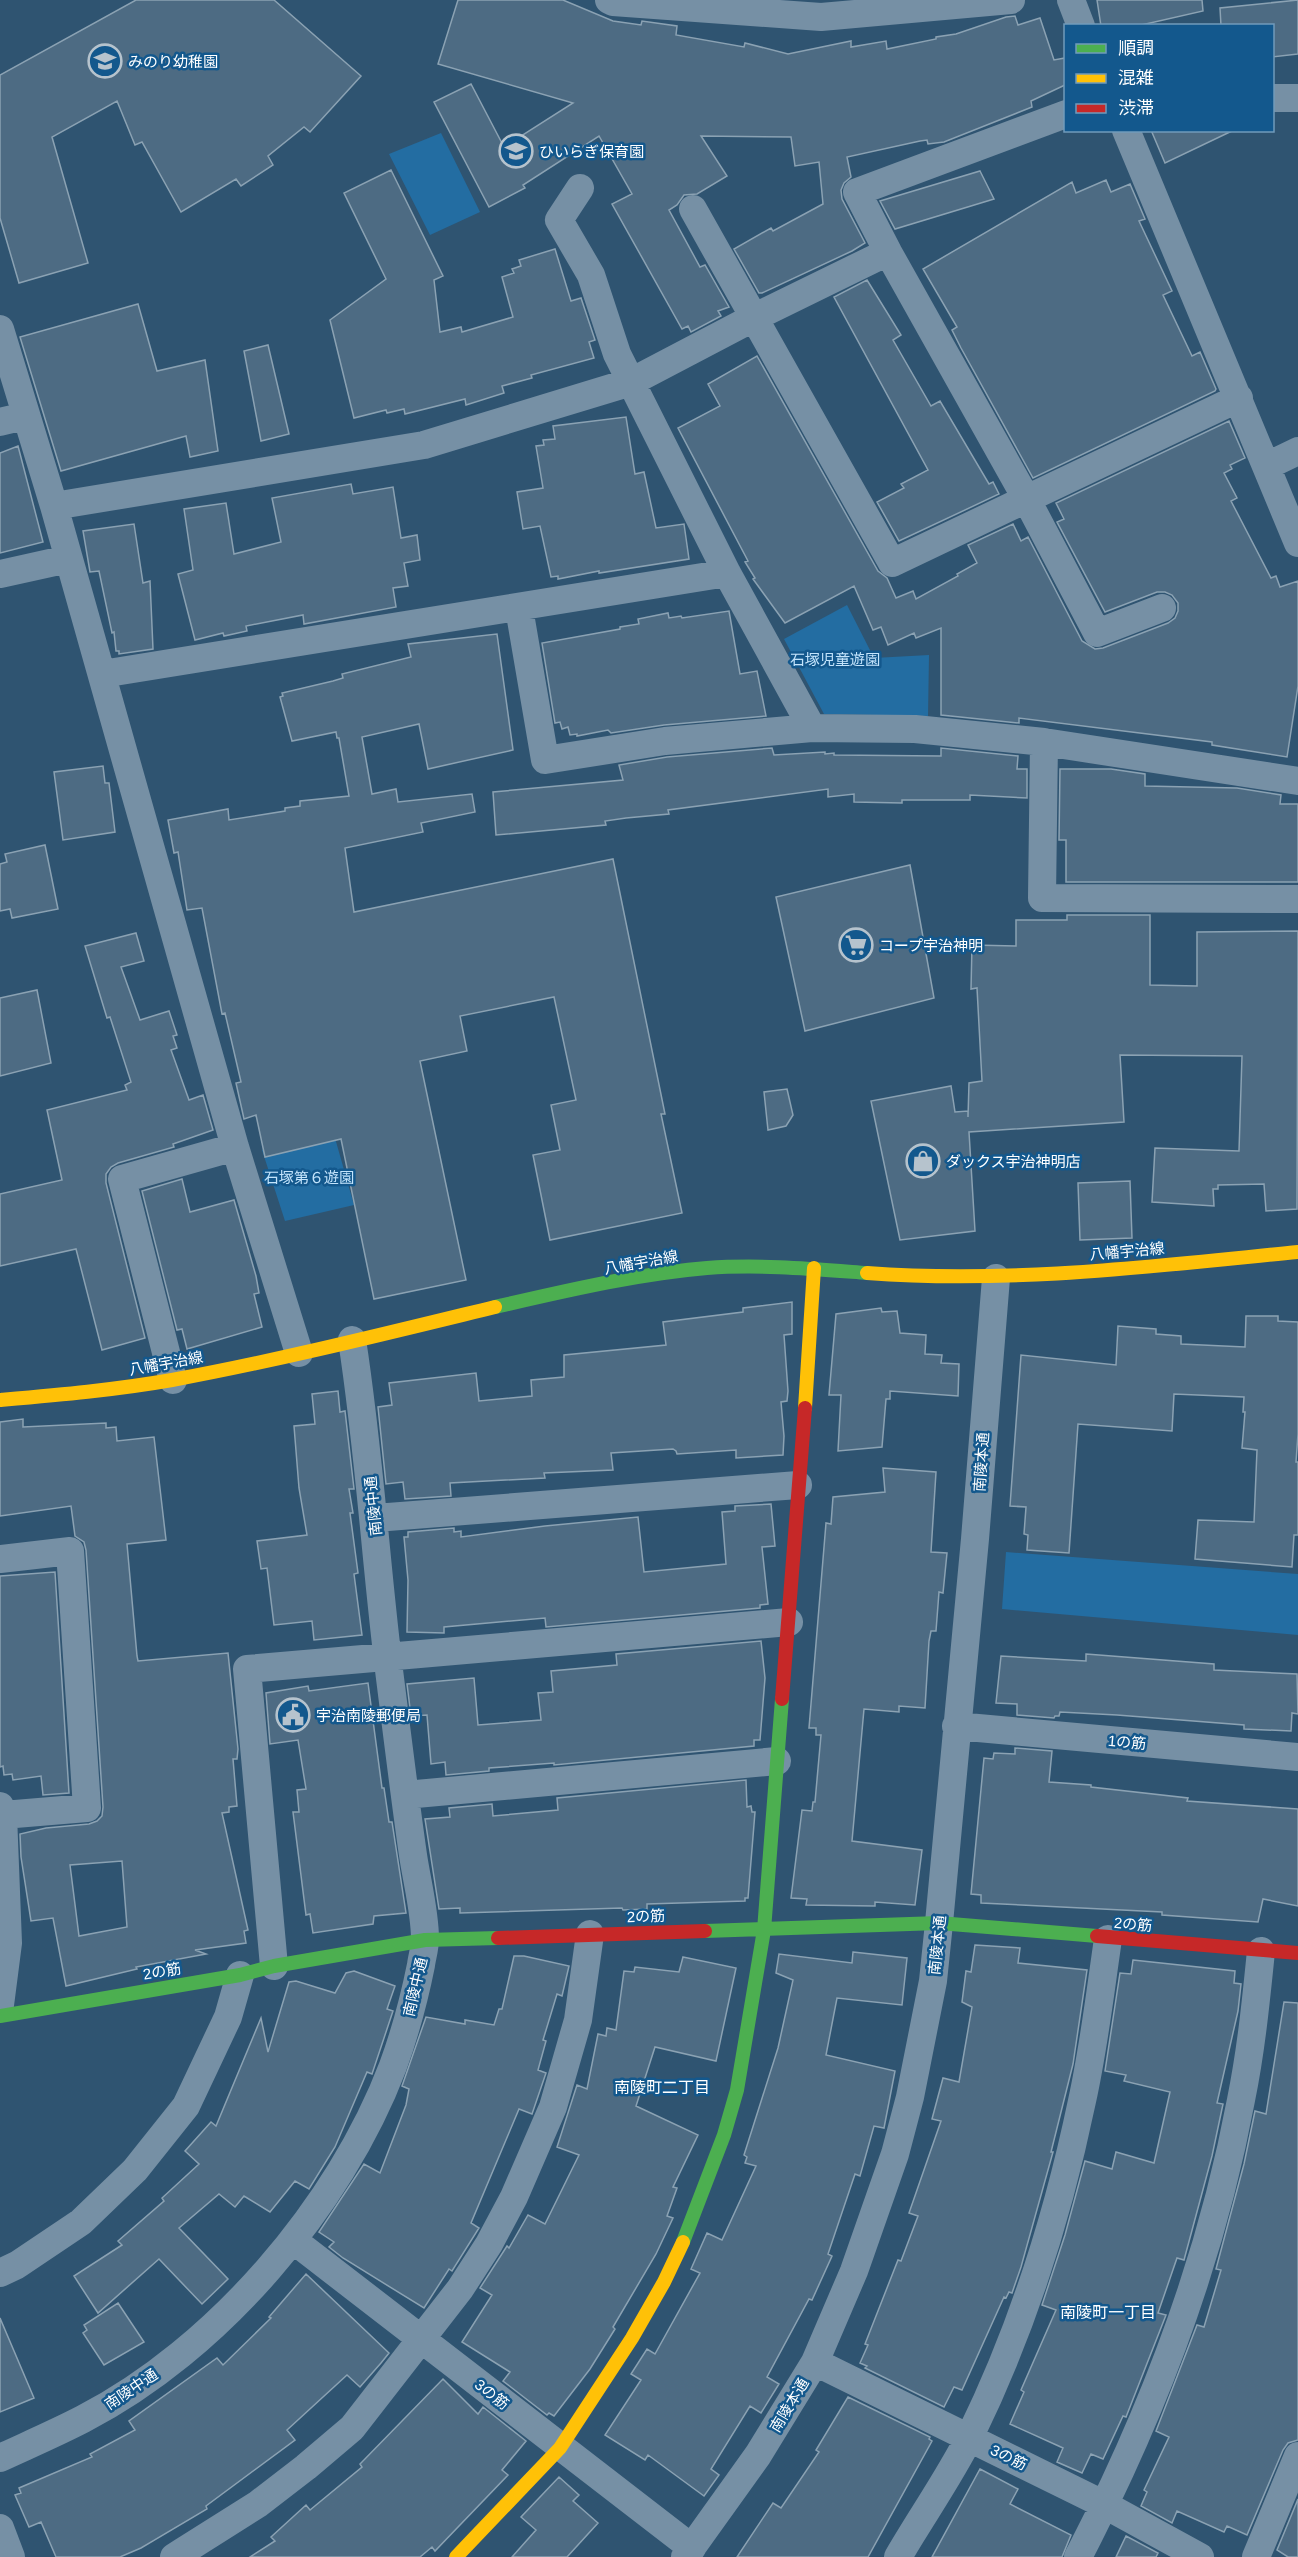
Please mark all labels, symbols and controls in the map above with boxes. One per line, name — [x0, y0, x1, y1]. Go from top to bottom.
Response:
legend — [1064, 24, 1274, 132]
text: 順調 — [1118, 38, 1154, 58]
school or university icon: みのり幼稚園 — [87, 43, 123, 79]
place label: みのり幼稚園 — [128, 53, 218, 70]
text: 混雑 — [1118, 68, 1154, 88]
text: 渋滞 — [1118, 98, 1154, 118]
school or university icon: ひいらぎ保育園 — [498, 133, 534, 169]
place label: ひいらぎ保育園 — [539, 143, 644, 160]
park label: 石塚児童遊園 — [790, 651, 880, 668]
supermarket icon: コープ宇治神明 — [838, 927, 874, 963]
place label: コープ宇治神明 — [879, 937, 983, 954]
shop icon: ダックス宇治神明店 — [905, 1143, 941, 1179]
place label: ダックス宇治神明店 — [946, 1153, 1081, 1170]
park label: 石塚第６遊園 — [264, 1169, 354, 1186]
street label: 八幡宇治線 — [1089, 1239, 1165, 1263]
street label: 八幡宇治線 — [603, 1247, 679, 1277]
street label: 八幡宇治線 — [128, 1348, 204, 1378]
street label: 南陵本通 — [970, 1431, 992, 1493]
street label: 南陵中通 — [361, 1475, 385, 1537]
public building icon: 宇治南陵郵便局 — [275, 1697, 311, 1733]
place label: 宇治南陵郵便局 — [316, 1707, 421, 1724]
street label: 1の筋 — [1107, 1732, 1147, 1752]
street label: 2の筋 — [627, 1907, 665, 1925]
street label: 南陵本通 — [925, 1914, 949, 1976]
street label: 2の筋 — [1113, 1914, 1153, 1934]
street label: 南陵中通 — [400, 1956, 430, 2018]
street label: 2の筋 — [142, 1959, 182, 1983]
district label: 南陵町二丁目 — [614, 2079, 710, 2096]
district label: 南陵町一丁目 — [1060, 2304, 1156, 2321]
street label: 南陵中通 — [101, 2365, 161, 2413]
street label: 3の筋 — [472, 2375, 512, 2413]
street label: 南陵本通 — [766, 2375, 812, 2435]
street label: 3の筋 — [988, 2441, 1030, 2473]

